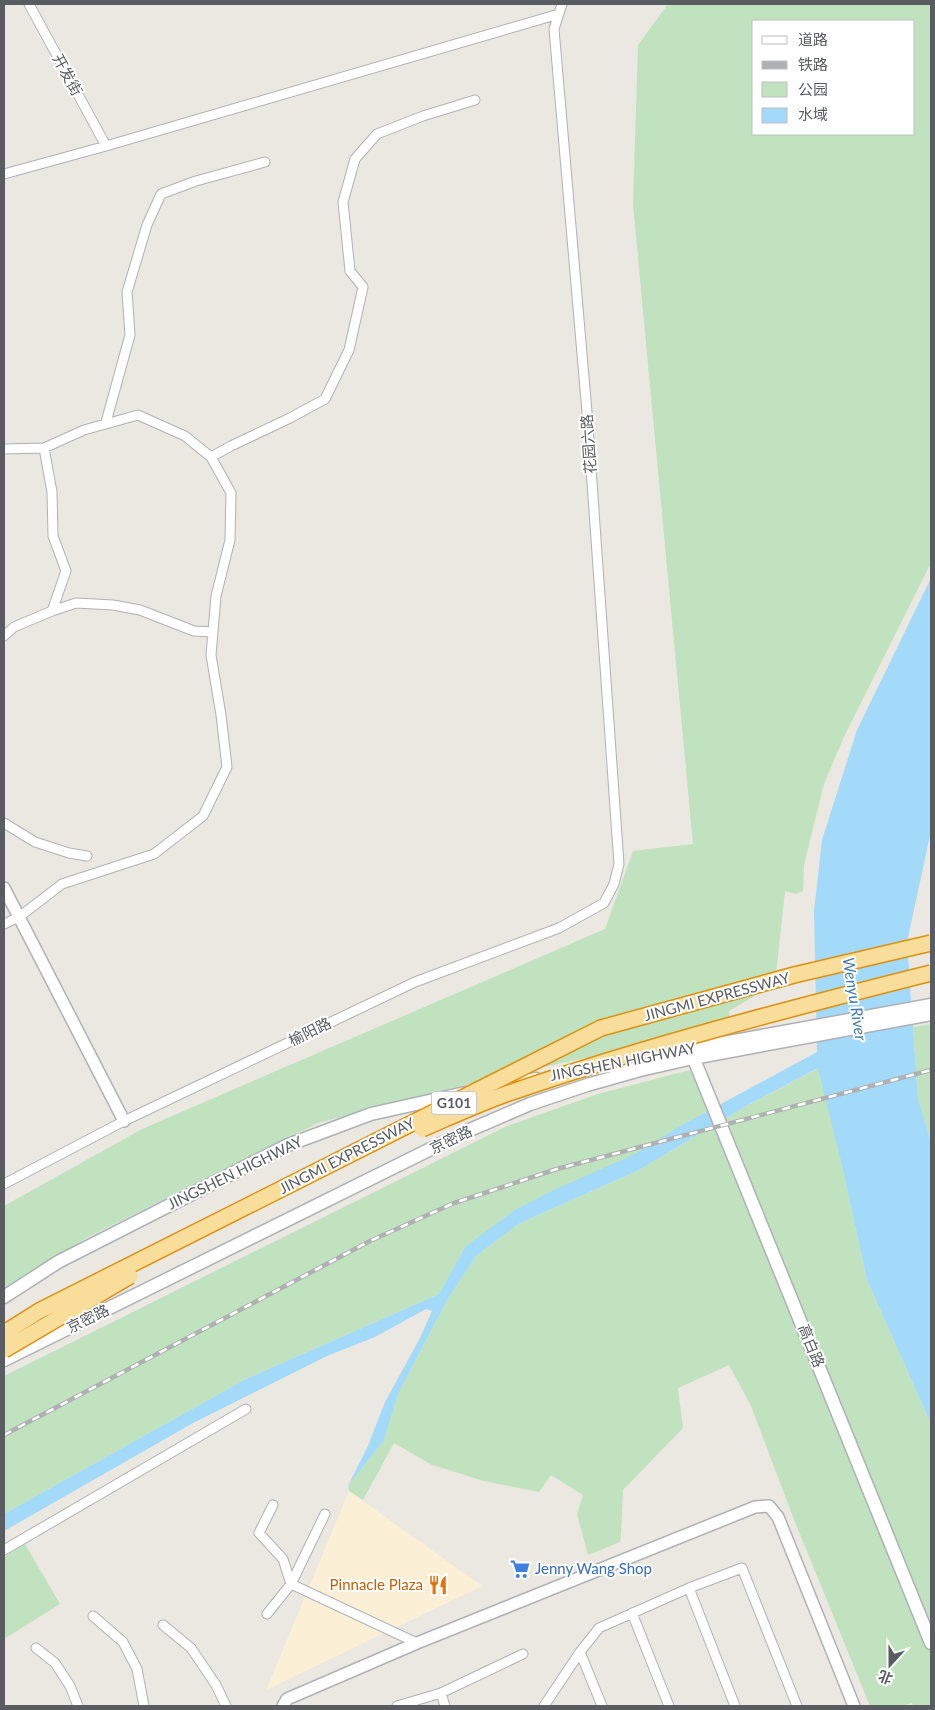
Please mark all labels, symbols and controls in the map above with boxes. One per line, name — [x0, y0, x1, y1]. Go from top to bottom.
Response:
legend — [752, 20, 915, 135]
text: 道路 — [798, 30, 828, 48]
street label: 开发街 — [49, 50, 87, 99]
text: 铁路 — [798, 55, 828, 73]
text: 公园 — [798, 80, 828, 98]
text: 水域 — [798, 105, 828, 123]
street label: 花园六路 — [577, 414, 599, 475]
water label: Wenyu River — [840, 956, 872, 1042]
street label: JINGMI EXPRESSWAY — [642, 968, 792, 1024]
street label: 榆阳路 — [285, 1013, 334, 1049]
street label: JINGSHEN HIGHWAY — [548, 1038, 698, 1084]
road number: G101 — [432, 1092, 476, 1114]
street label: JINGMI EXPRESSWAY — [276, 1113, 418, 1197]
street label: 京密路 — [426, 1121, 475, 1157]
street label: JINGSHEN HIGHWAY — [164, 1131, 306, 1213]
street label: 京密路 — [63, 1300, 112, 1336]
street label: 高白路 — [795, 1321, 829, 1370]
supermarket icon: Jenny Wang Shop — [509, 1558, 531, 1580]
place label: Jenny Wang Shop — [535, 1559, 652, 1577]
restaurant icon: Pinnacle Plaza — [427, 1574, 449, 1596]
place label: Pinnacle Plaza — [330, 1575, 423, 1593]
north arrow — [865, 1640, 915, 1690]
text: 北 — [876, 1667, 895, 1688]

